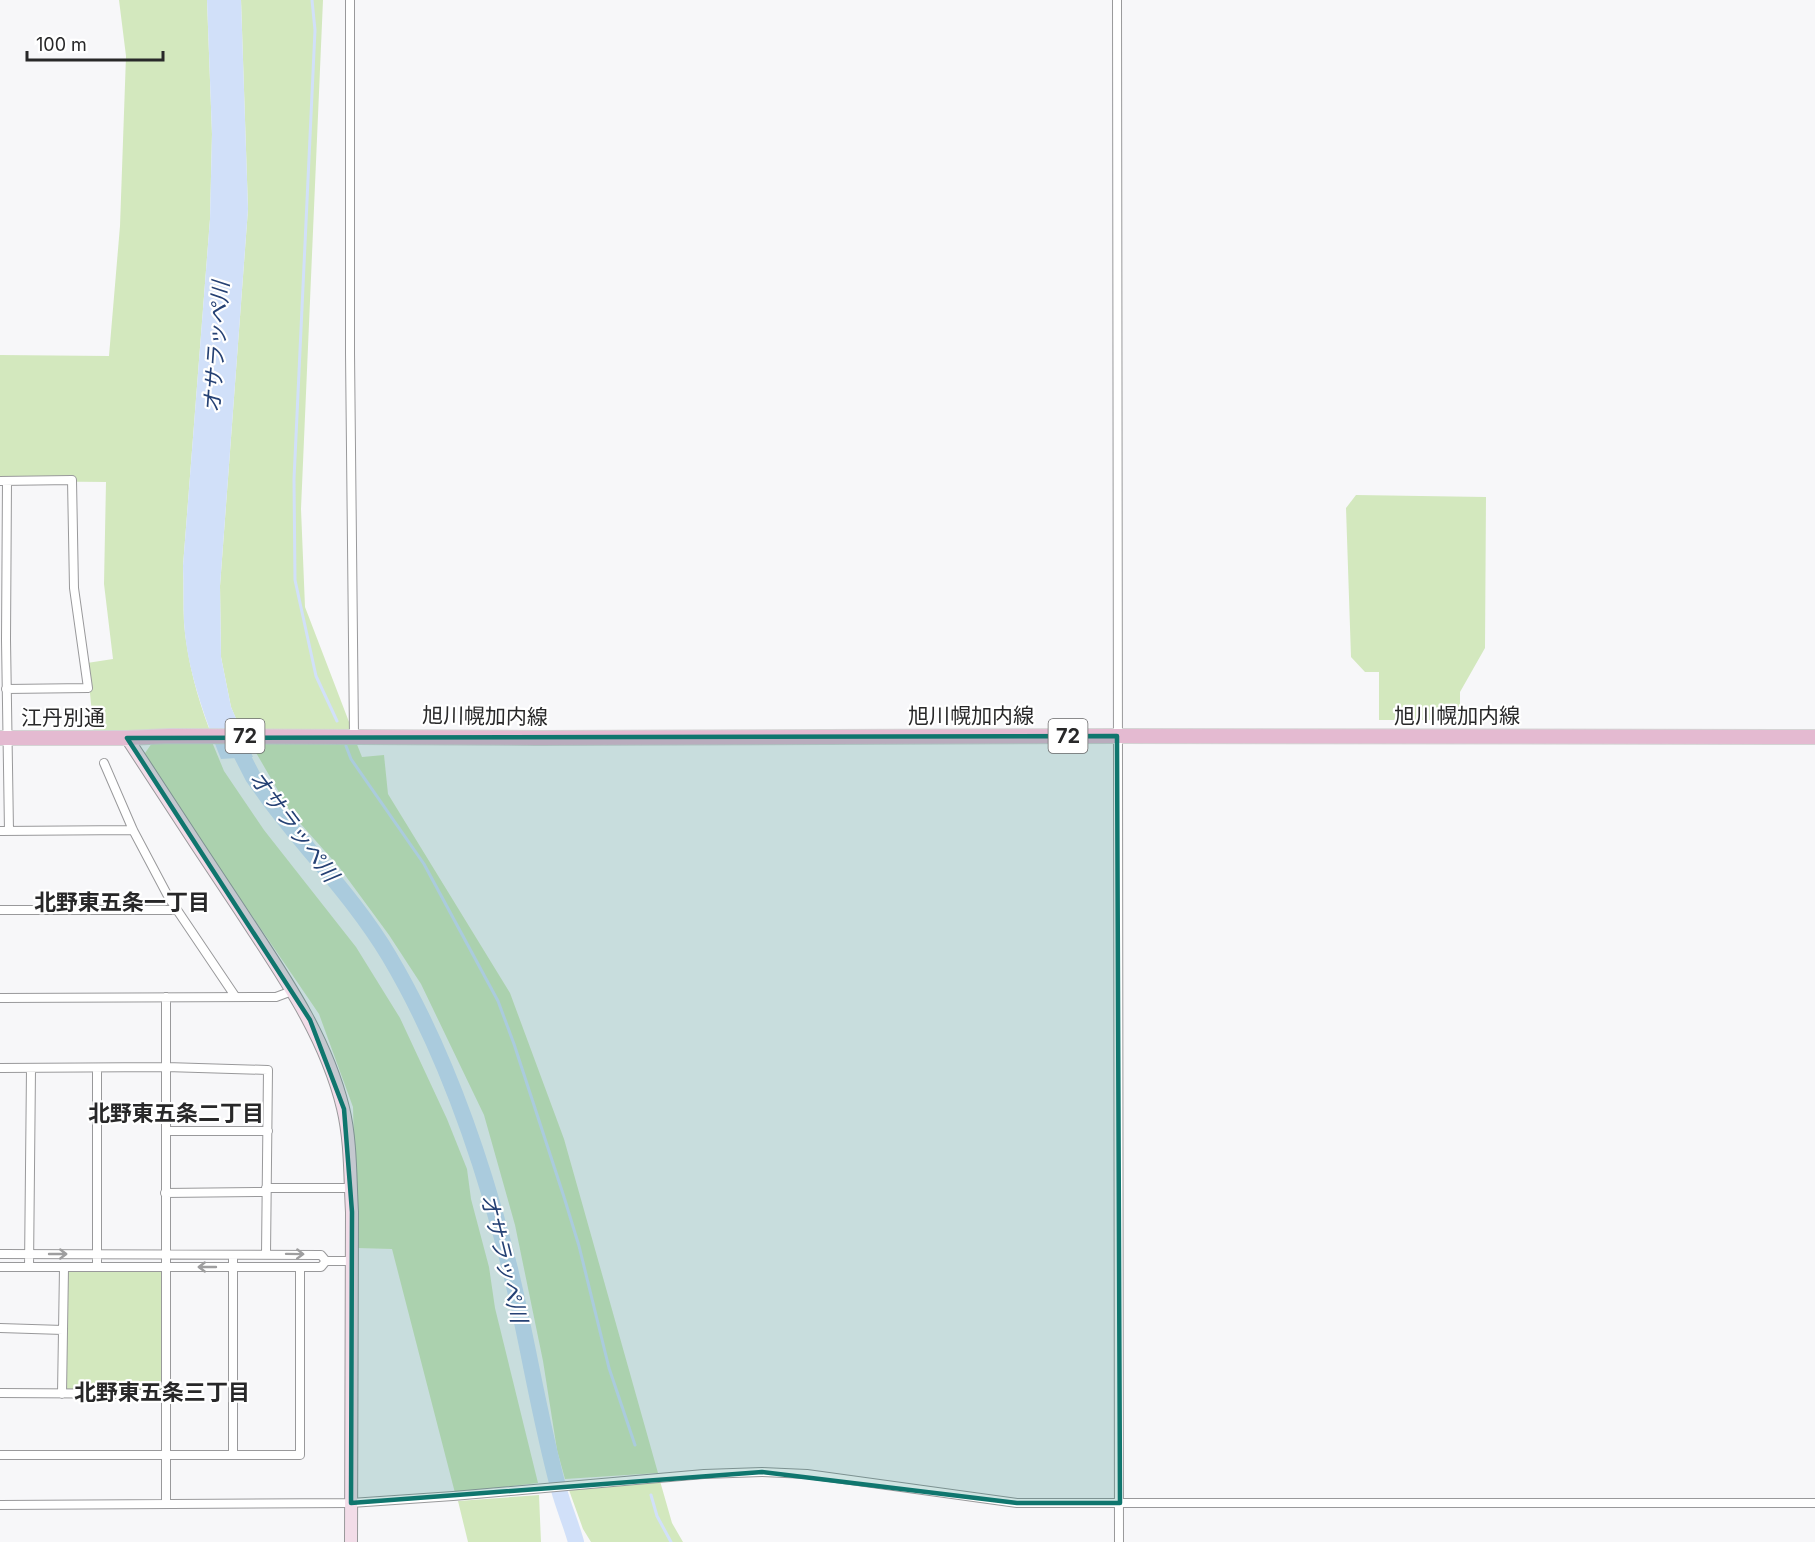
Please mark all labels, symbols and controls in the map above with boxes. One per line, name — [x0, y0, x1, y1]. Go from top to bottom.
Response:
scale bar — [27, 24, 164, 62]
text: 100 m — [36, 34, 87, 55]
water label: オサラッペ川 — [198, 278, 234, 414]
street label: 旭川幌加内線 — [422, 702, 548, 730]
street label: 旭川幌加内線 — [908, 703, 1034, 728]
street label: 旭川幌加内線 — [1394, 703, 1520, 728]
street label: 江丹別通 — [21, 705, 105, 730]
road number: 72 — [226, 719, 264, 753]
road number: 72 — [1048, 719, 1088, 753]
water label: オサラッペ川 — [244, 765, 345, 888]
district label: 北野東五条一丁目 — [34, 889, 210, 915]
district label: 北野東五条二丁目 — [88, 1100, 264, 1126]
water label: オサラッペ川 — [475, 1191, 533, 1327]
one-way arrow — [48, 1248, 68, 1260]
one-way arrow — [285, 1249, 305, 1260]
one-way arrow — [198, 1261, 218, 1273]
district label: 北野東五条三丁目 — [74, 1379, 250, 1405]

